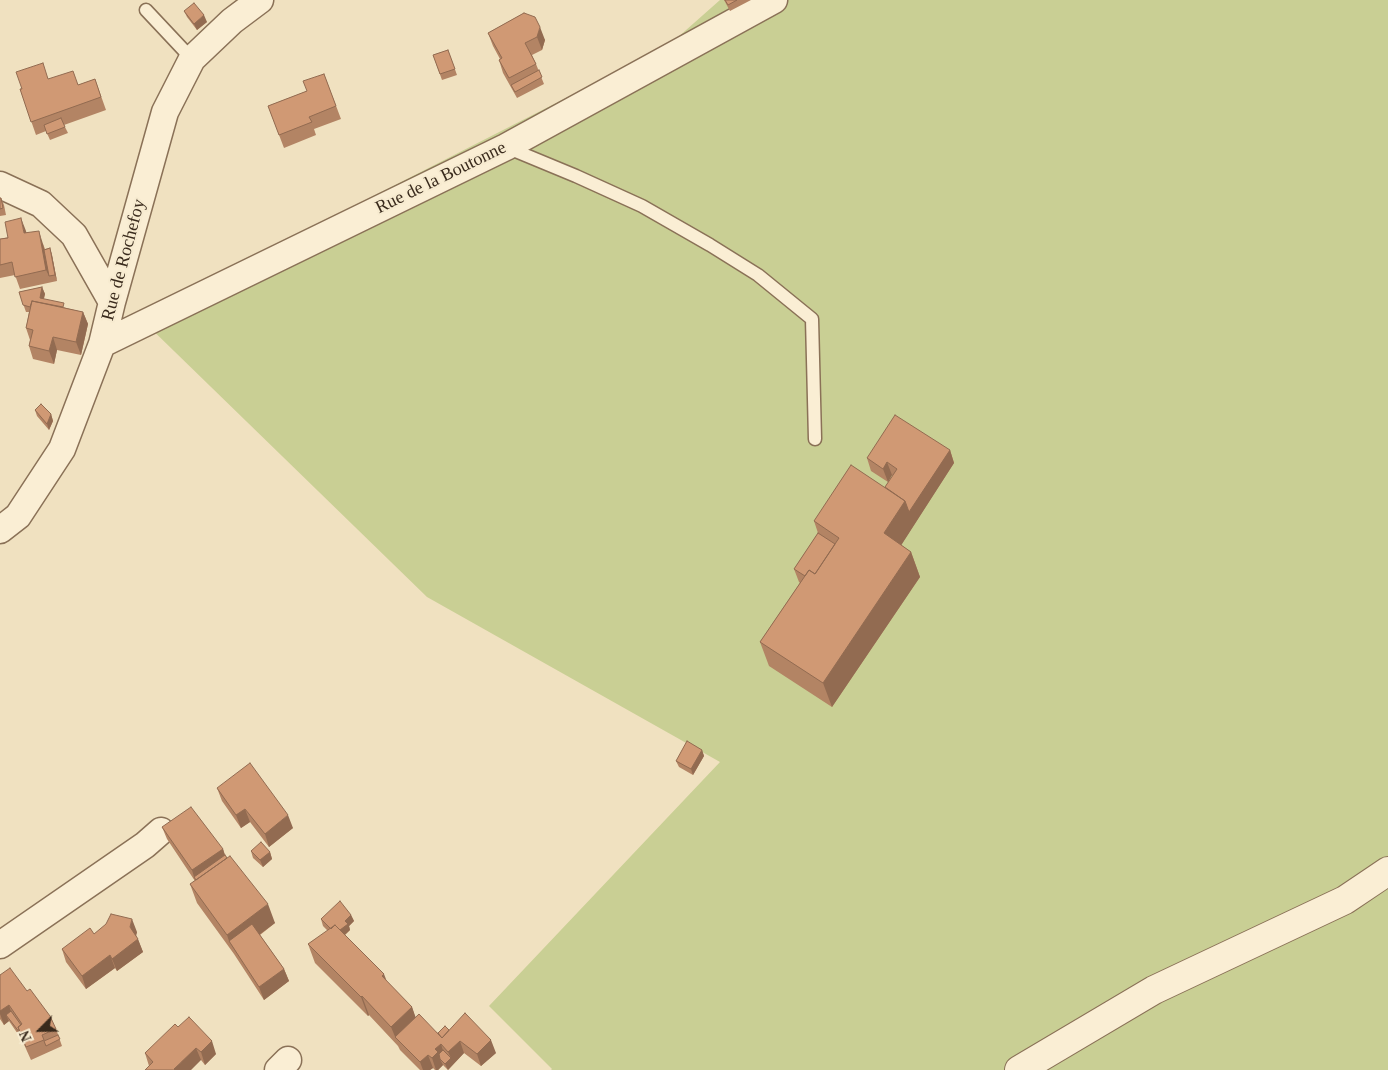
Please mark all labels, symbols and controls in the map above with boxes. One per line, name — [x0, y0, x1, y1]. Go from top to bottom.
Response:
street label: Rue de la Boutonne — [372, 137, 510, 219]
street label: Rue de Rochefoy — [97, 197, 151, 323]
north arrow — [15, 1005, 65, 1055]
text: N — [17, 1028, 35, 1044]

